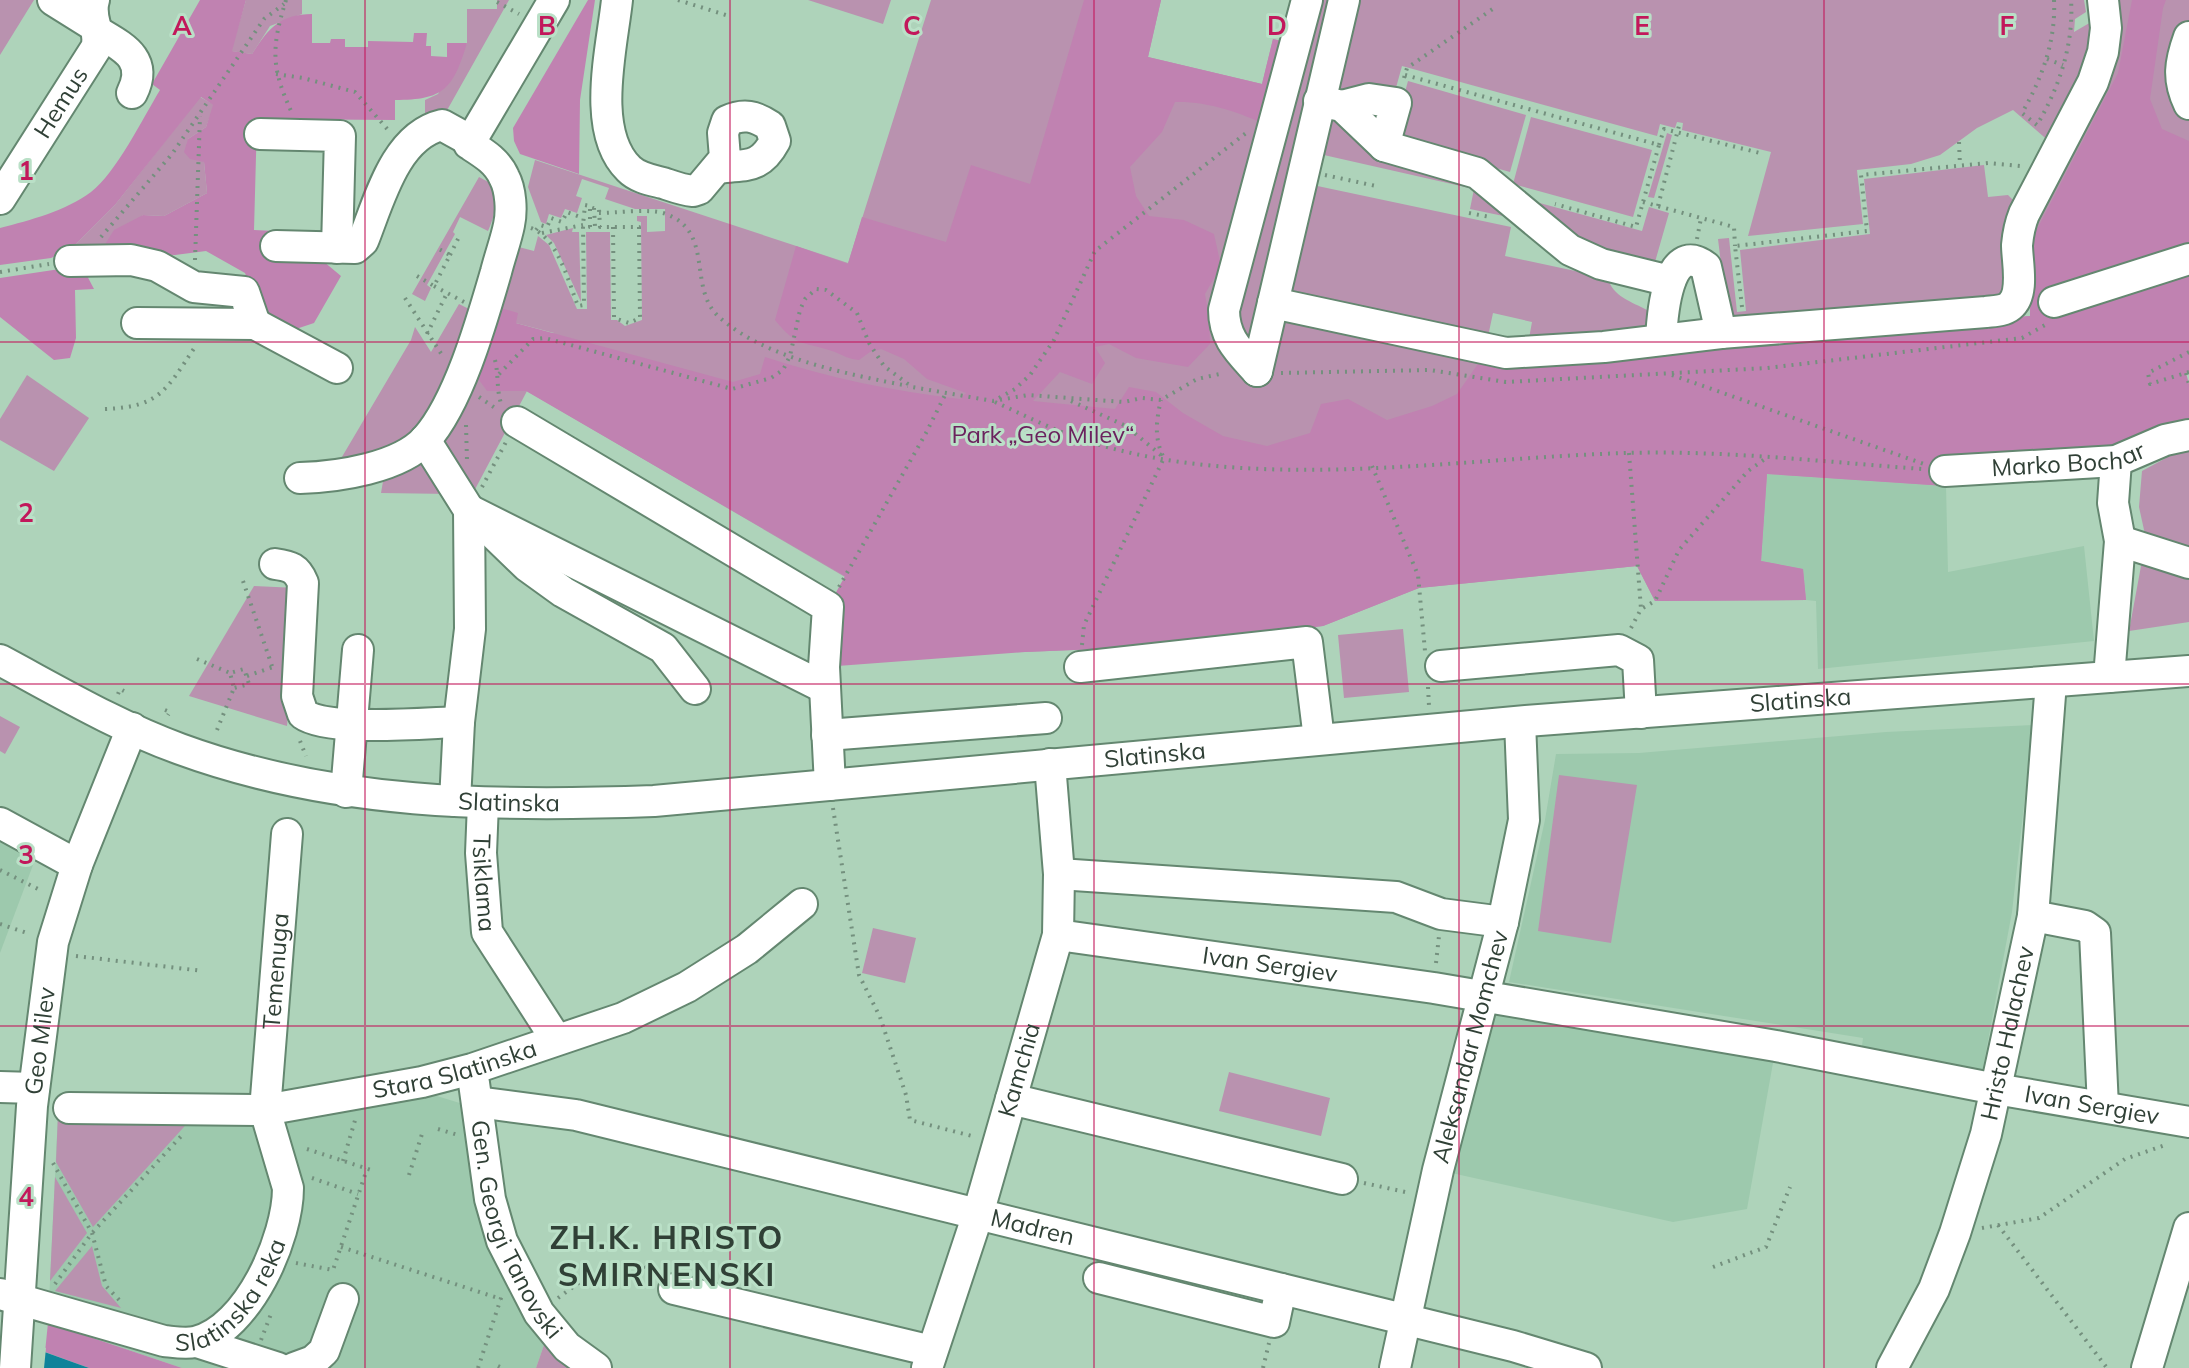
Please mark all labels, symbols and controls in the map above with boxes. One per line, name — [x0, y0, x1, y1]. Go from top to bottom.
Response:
text: A — [172, 9, 192, 42]
text: B — [538, 9, 556, 42]
text: C — [903, 9, 921, 42]
text: D — [1267, 9, 1287, 42]
text: E — [1634, 9, 1650, 42]
text: F — [2000, 9, 2015, 42]
street label: Hemus — [27, 61, 94, 143]
text: 1 — [18, 154, 34, 187]
park label: Park „Geo Milev“ — [951, 419, 1135, 449]
street label: Marko Bochar — [1991, 434, 2149, 482]
text: 2 — [18, 496, 34, 529]
street label: Slatinska — [1749, 681, 1852, 718]
street label: Slatinska — [1103, 734, 1207, 774]
street label: Slatinska — [458, 785, 560, 817]
street label: Tsiklama — [467, 833, 503, 933]
text: 3 — [18, 838, 34, 871]
street label: Temenuga — [255, 912, 295, 1030]
street label: Aleksandar Momchev — [1424, 927, 1514, 1166]
street label: Ivan Sergiev — [1201, 940, 1340, 988]
street label: Hristo Halachev — [1973, 943, 2040, 1123]
street label: Geo Milev — [18, 985, 61, 1097]
street label: Kamchia — [991, 1019, 1046, 1120]
street label: Stara Slatinska — [370, 1032, 540, 1105]
street label: Ivan Sergiev — [2022, 1078, 2162, 1131]
street label: Gen. Georgi Tanovski — [465, 1118, 570, 1344]
text: 4 — [18, 1180, 34, 1213]
street label: Madren — [988, 1202, 1078, 1251]
district label: ZH.K. HRISTO SMIRNENSKI — [550, 1217, 784, 1294]
street label: Slatinska reka — [175, 1235, 292, 1357]

